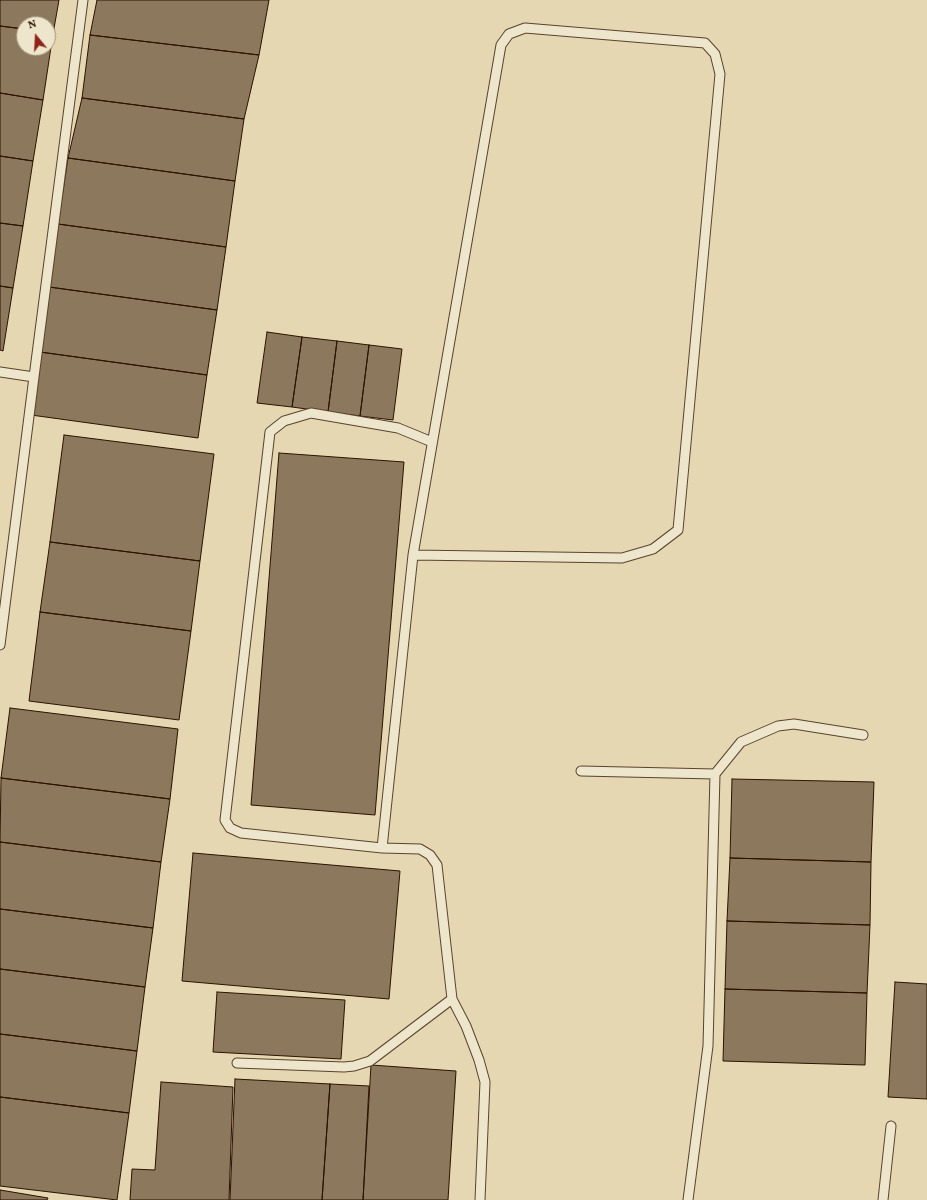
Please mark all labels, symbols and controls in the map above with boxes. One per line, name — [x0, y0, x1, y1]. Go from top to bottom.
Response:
north arrow — [16, 16, 56, 56]
text: N — [26, 17, 39, 33]

